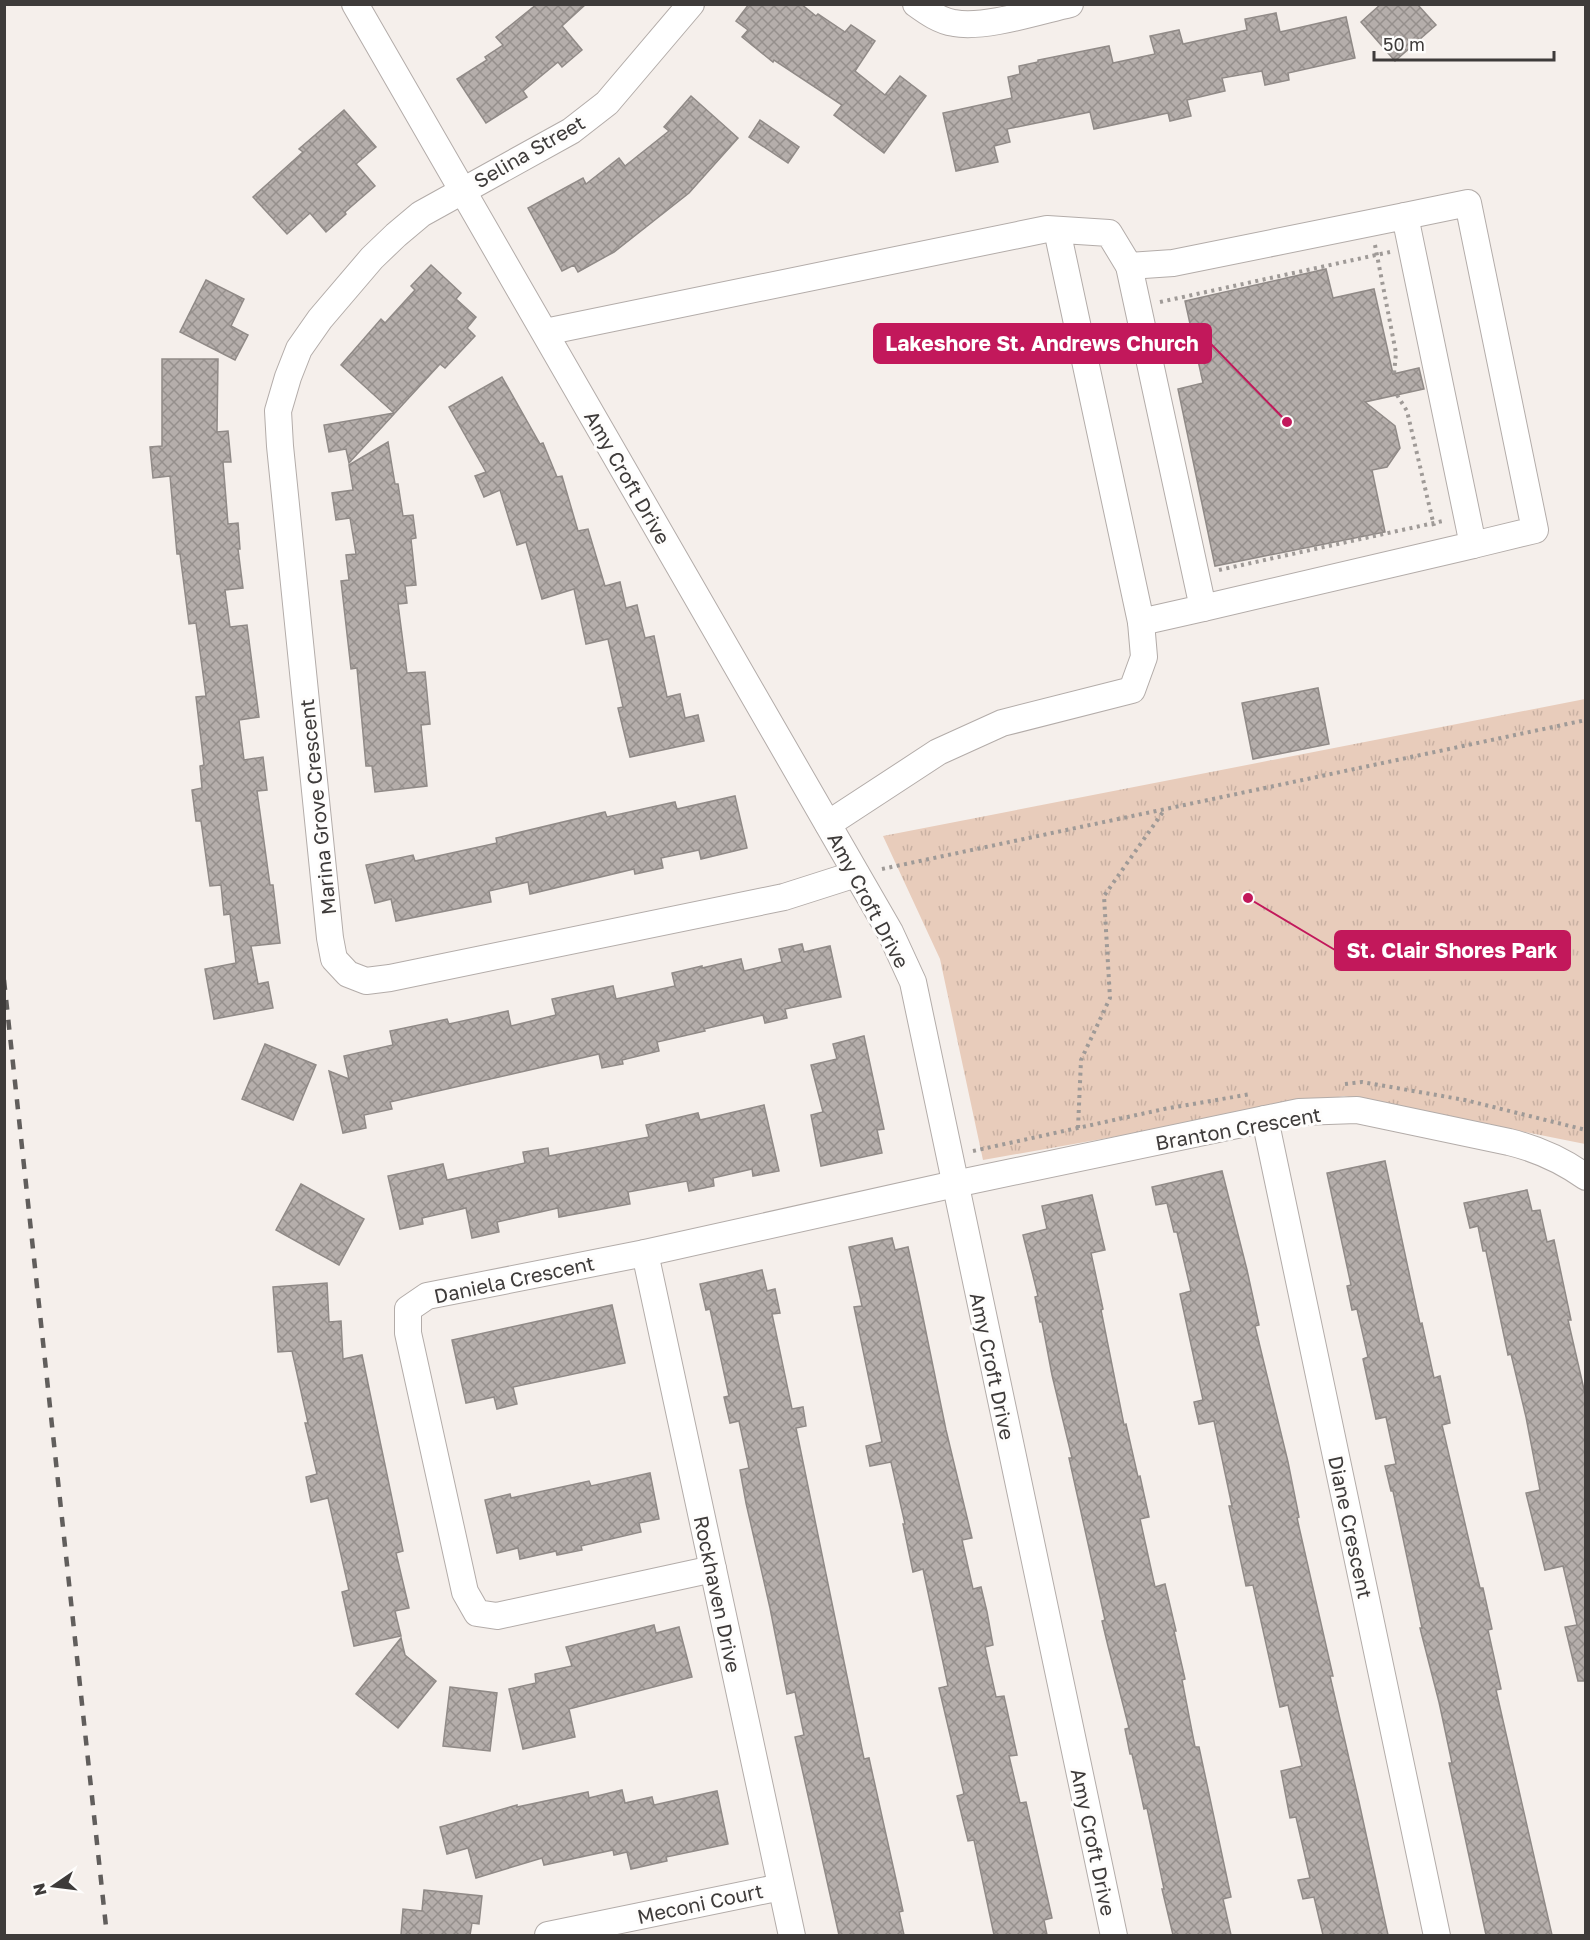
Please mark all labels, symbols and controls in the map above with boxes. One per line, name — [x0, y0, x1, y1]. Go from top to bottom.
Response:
scale bar — [1374, 24, 1554, 62]
text: 50 m — [1383, 33, 1425, 55]
street label: Selina Street — [469, 110, 589, 192]
callout: Lakeshore St. Andrews Church — [874, 324, 1211, 363]
text: Lakeshore St. Andrews Church — [885, 330, 1199, 356]
street label: Amy Croft Drive — [580, 406, 676, 548]
street label: Marina Grove Crescent — [294, 698, 340, 916]
street label: Amy Croft Drive — [823, 828, 915, 972]
callout: St. Clair Shores Park — [1335, 931, 1570, 970]
text: St. Clair Shores Park — [1346, 937, 1558, 963]
street label: Branton Crescent — [1153, 1102, 1323, 1154]
street label: Daniela Crescent — [432, 1250, 596, 1308]
street label: Amy Croft Drive — [966, 1290, 1020, 1442]
street label: Diane Crescent — [1324, 1453, 1378, 1601]
street label: Rockhaven Drive — [690, 1513, 746, 1675]
street label: Amy Croft Drive — [1067, 1766, 1121, 1918]
north arrow — [24, 1856, 84, 1916]
street label: Meconi Court — [635, 1878, 765, 1928]
text: N — [28, 1881, 51, 1898]

